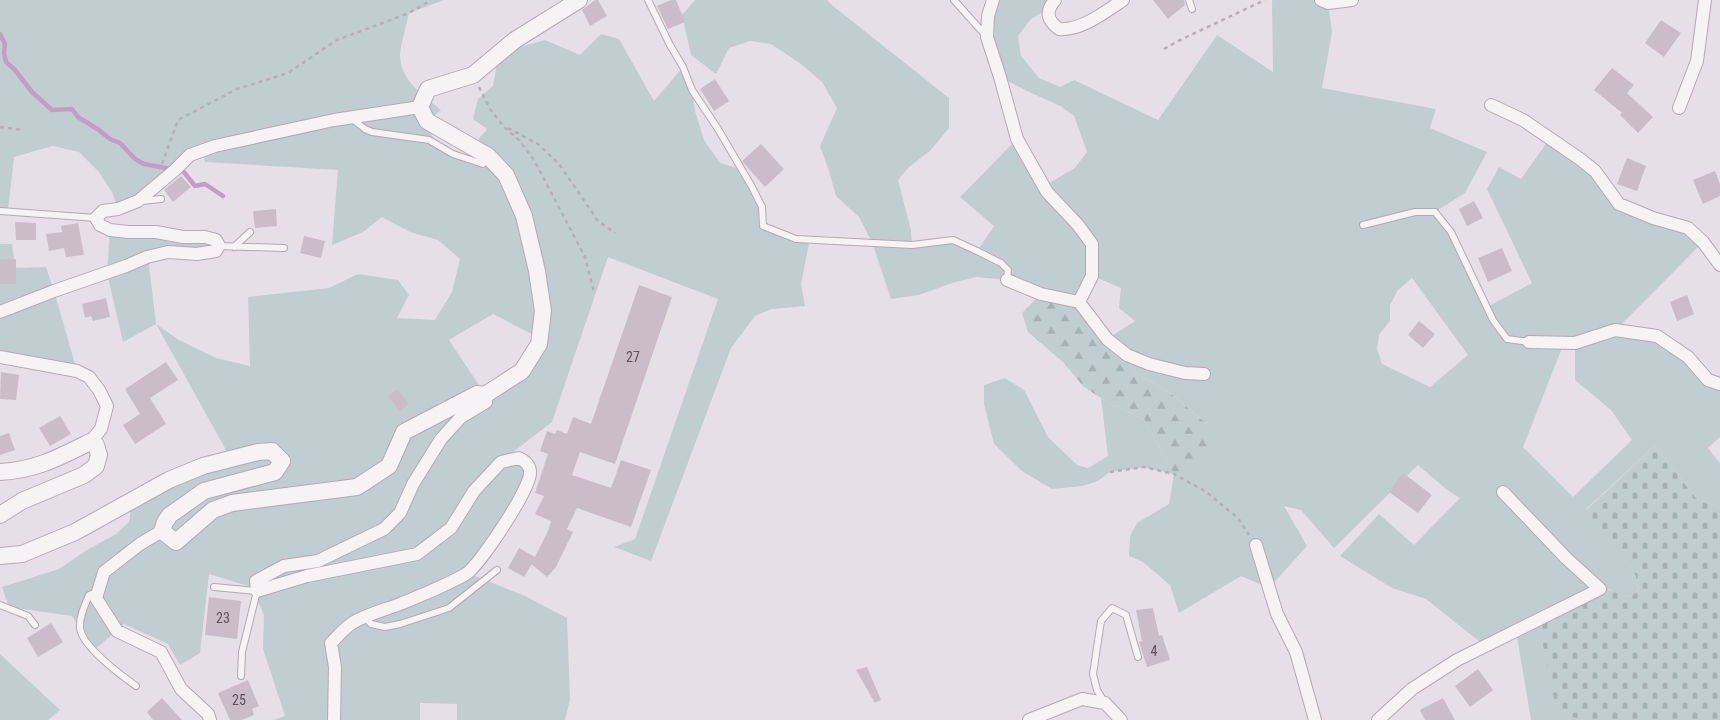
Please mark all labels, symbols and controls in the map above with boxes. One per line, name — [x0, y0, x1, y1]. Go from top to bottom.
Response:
house number: 27 — [626, 349, 640, 365]
house number: 23 — [216, 610, 230, 626]
house number: 4 — [1151, 643, 1158, 659]
house number: 25 — [232, 692, 246, 708]

